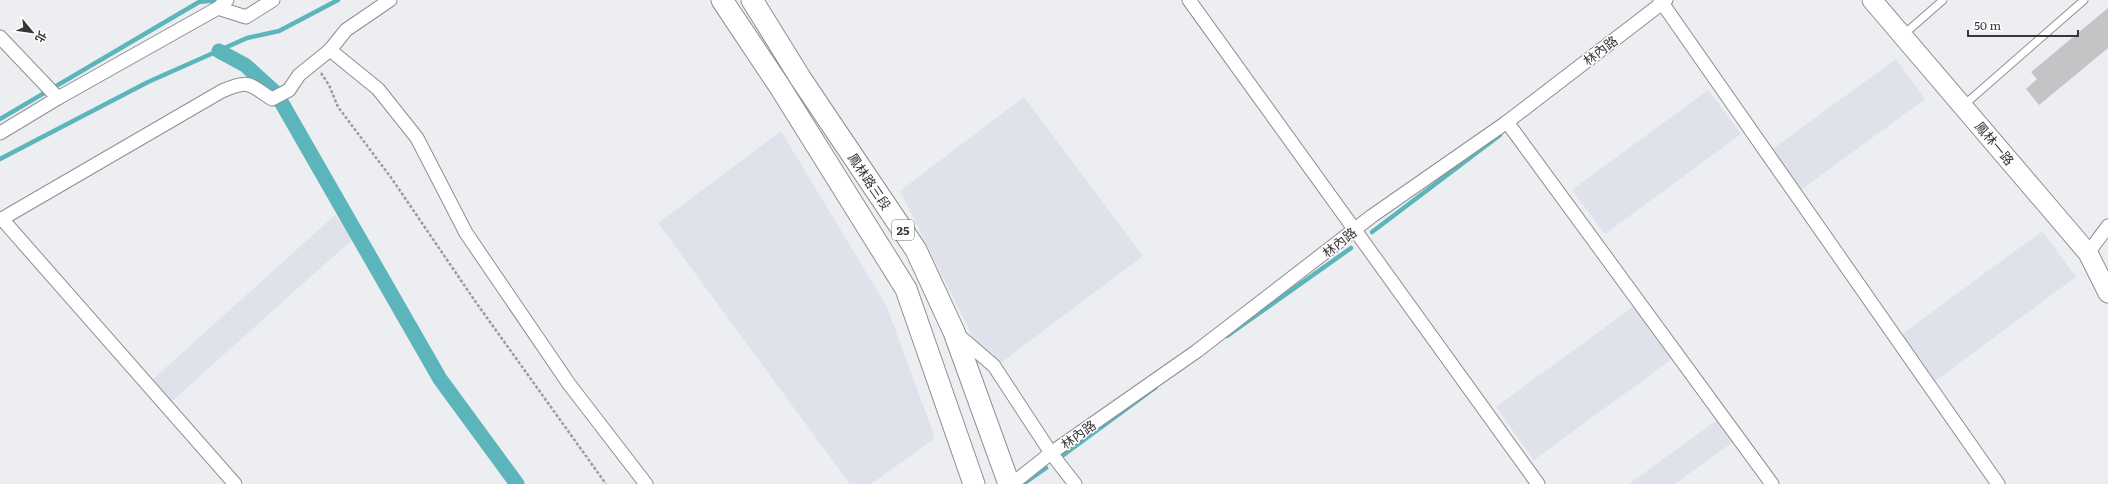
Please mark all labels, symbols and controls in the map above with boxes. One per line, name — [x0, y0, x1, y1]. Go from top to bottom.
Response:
north arrow — [12, 12, 52, 52]
scale bar — [1968, 12, 2078, 38]
text: 50 m — [1974, 16, 2001, 34]
text: 北 — [32, 29, 51, 46]
street label: 林內路 — [1579, 31, 1621, 69]
street label: 鳳林一路 — [1971, 117, 2019, 169]
street label: 鳳林路三段 — [844, 149, 896, 213]
road number: 25 — [892, 220, 914, 240]
street label: 林內路 — [1318, 223, 1360, 261]
street label: 林內路 — [1057, 415, 1099, 453]

